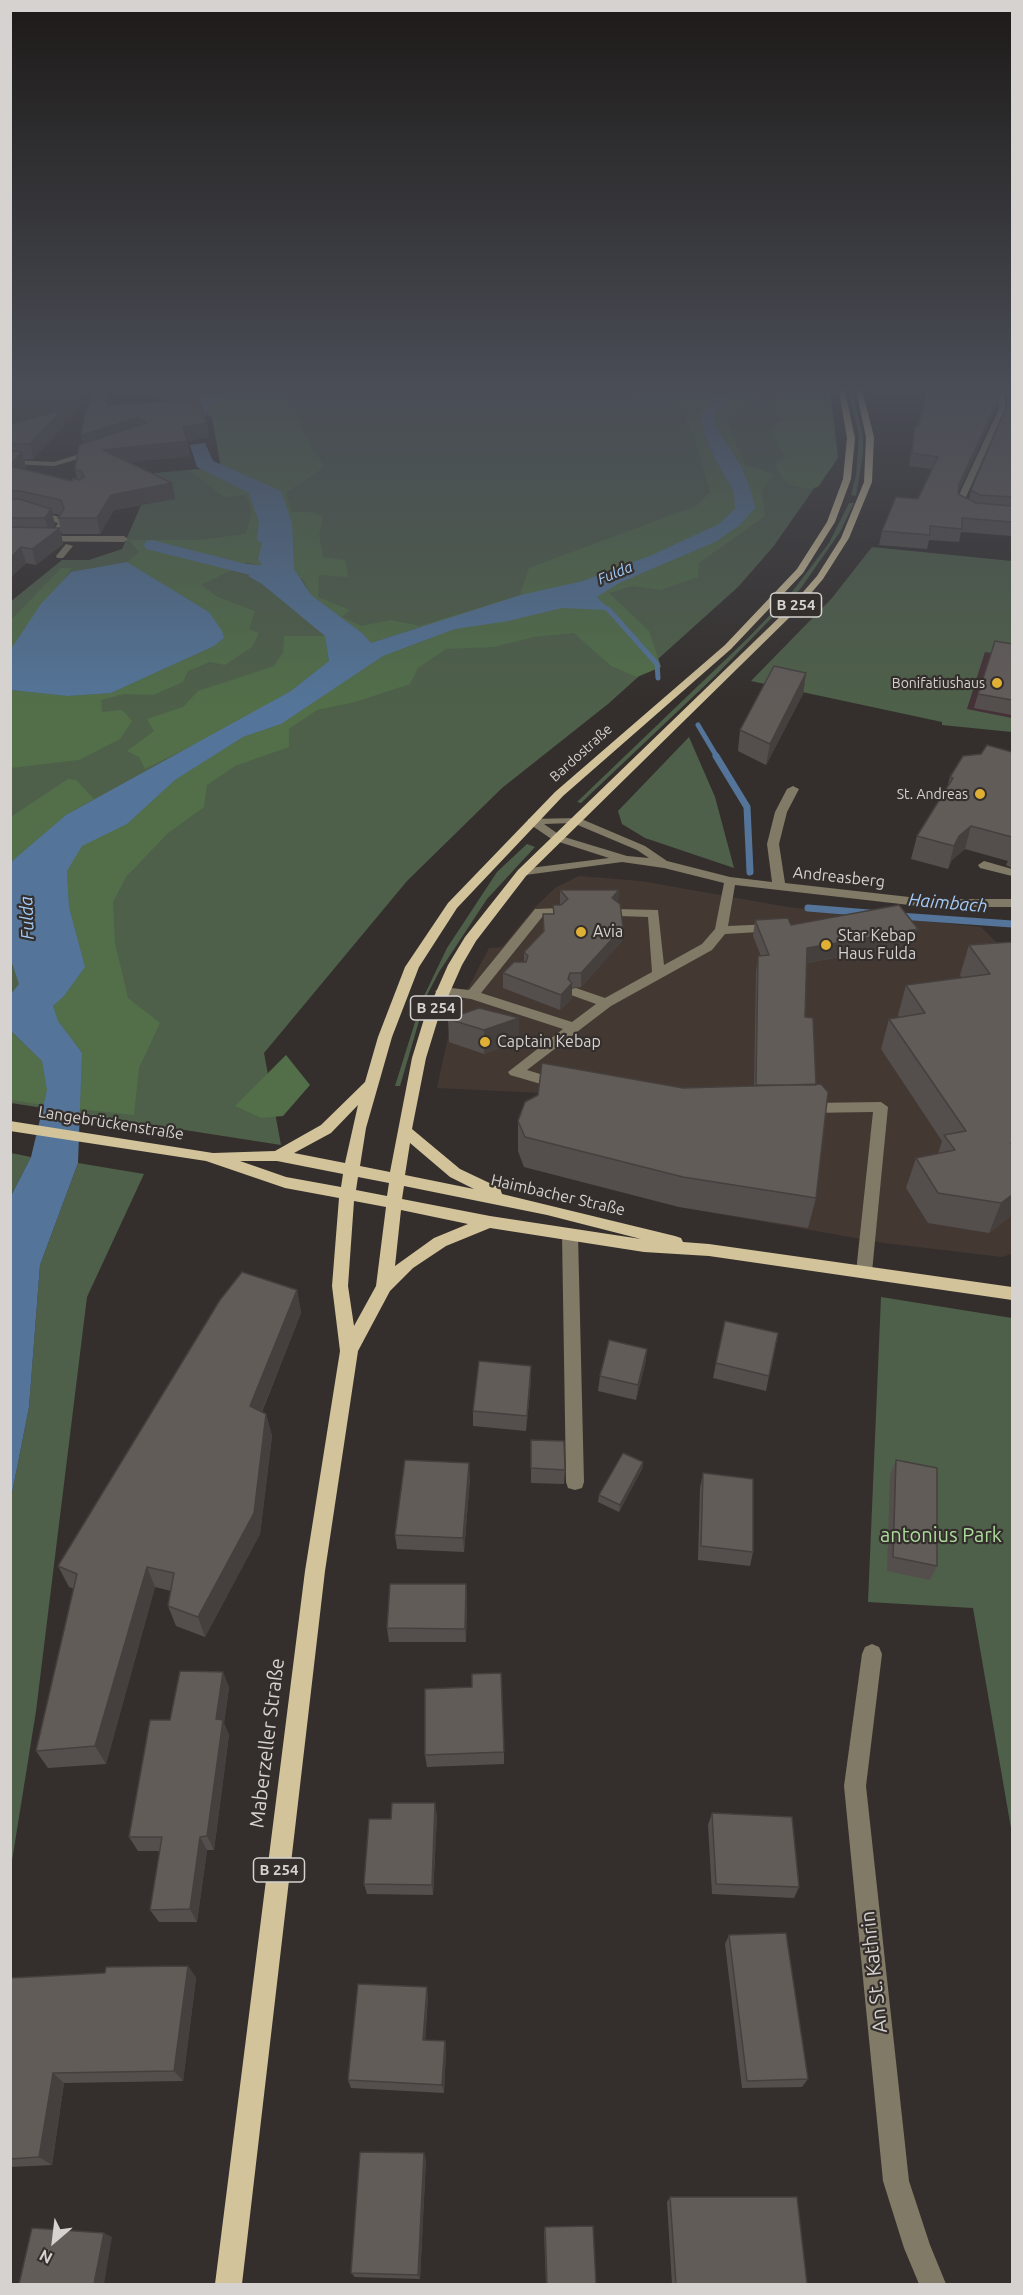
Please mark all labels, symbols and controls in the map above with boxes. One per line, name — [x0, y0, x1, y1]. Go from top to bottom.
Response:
water label: Fulda — [595, 558, 635, 588]
road number: B 254 — [770, 593, 822, 617]
place label: Bonifatiushaus — [892, 675, 985, 691]
marker: Bonifatiushaus — [990, 676, 1004, 690]
street label: Bardostraße — [546, 721, 616, 785]
place label: St. Andreas — [897, 786, 968, 802]
marker: St. Andreas — [973, 787, 987, 801]
street label: Andreasberg — [792, 863, 886, 891]
water label: Haimbach — [908, 889, 988, 917]
water label: Fulda — [15, 896, 39, 940]
place label: Avia — [593, 922, 623, 942]
marker: Avia — [574, 925, 588, 939]
place label: Star Kebap Haus Fulda — [838, 926, 916, 964]
marker: Star Kebap Haus Fulda — [819, 938, 833, 952]
road number: B 254 — [410, 996, 462, 1020]
place label: Captain Kebap — [497, 1032, 601, 1052]
marker: Captain Kebap — [478, 1035, 492, 1049]
street label: Langebrückenstraße — [37, 1102, 185, 1144]
street label: Haimbacher Straße — [489, 1170, 627, 1220]
park label: antonius Park — [880, 1523, 1002, 1547]
street label: Maberzeller Straße — [245, 1657, 289, 1829]
road number: B 254 — [254, 1858, 304, 1882]
street label: An St. Kathrin — [856, 1910, 892, 2034]
north arrow — [24, 2211, 84, 2271]
text: N — [36, 2246, 55, 2268]

